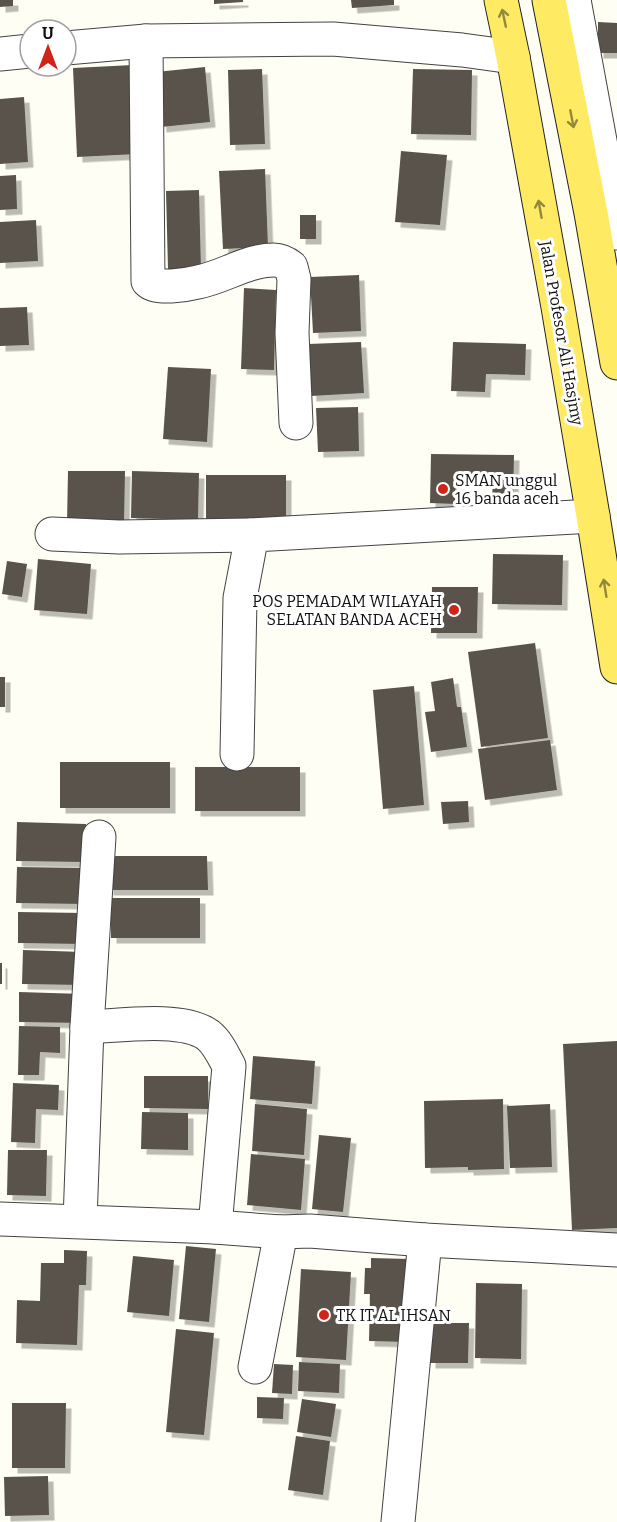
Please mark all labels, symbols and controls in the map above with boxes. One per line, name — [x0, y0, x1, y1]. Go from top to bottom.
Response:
one-way arrow — [498, 9, 510, 28]
north arrow — [18, 18, 78, 78]
text: U — [42, 24, 54, 43]
one-way arrow — [567, 109, 578, 128]
one-way arrow — [534, 200, 545, 220]
street label: Jalan Profesor Ali Hasjmy — [536, 238, 587, 427]
place label: SMAN unggul 16 banda aceh — [455, 471, 559, 508]
marker: SMAN unggul 16 banda aceh — [436, 482, 450, 496]
one-way arrow — [599, 579, 610, 598]
place label: POS PEMADAM WILAYAH SELATAN BANDA ACEH — [252, 592, 442, 629]
marker: POS PEMADAM WILAYAH SELATAN BANDA ACEH — [447, 603, 461, 617]
place label: TK IT AL IHSAN — [336, 1306, 451, 1325]
marker: TK IT AL IHSAN — [317, 1308, 331, 1322]

